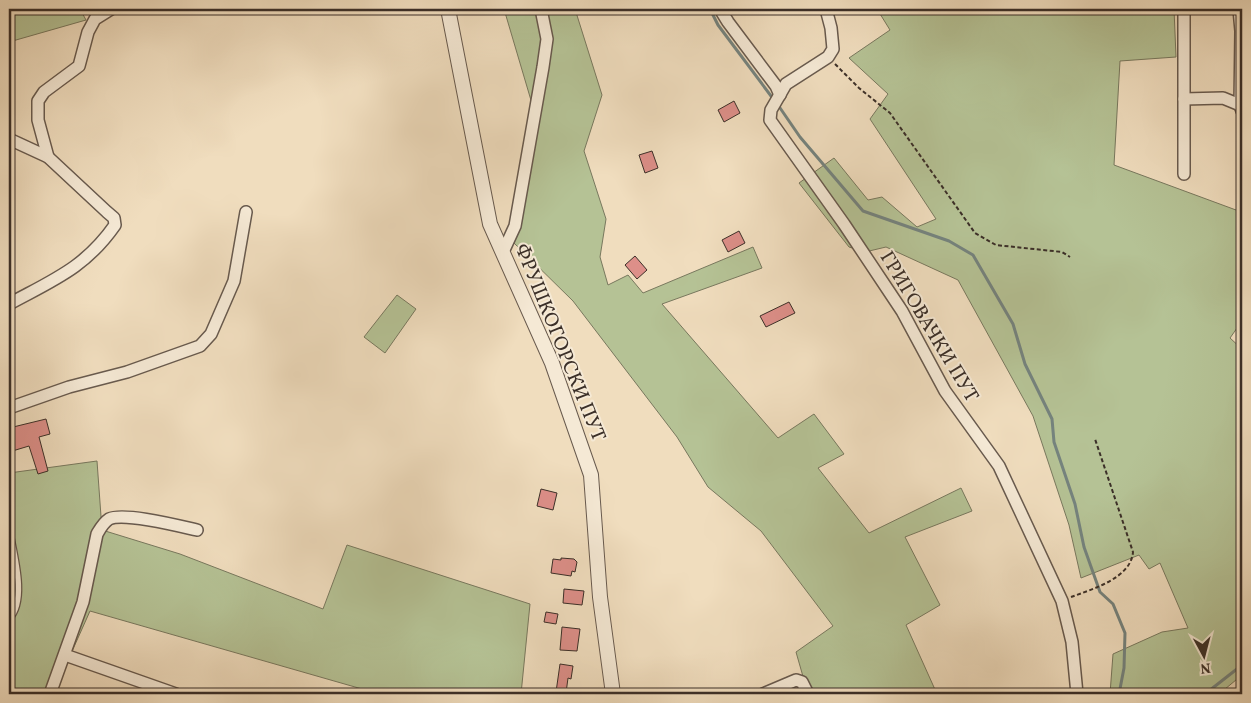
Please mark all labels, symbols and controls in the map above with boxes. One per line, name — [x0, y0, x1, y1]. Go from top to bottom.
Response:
street label: ФРУШКОГОРСКИ ПУТ — [507, 240, 612, 446]
street label: ГРИГОВАЧКИ ПУТ — [872, 246, 985, 408]
north arrow — [1178, 630, 1228, 680]
text: N — [1199, 657, 1212, 677]

